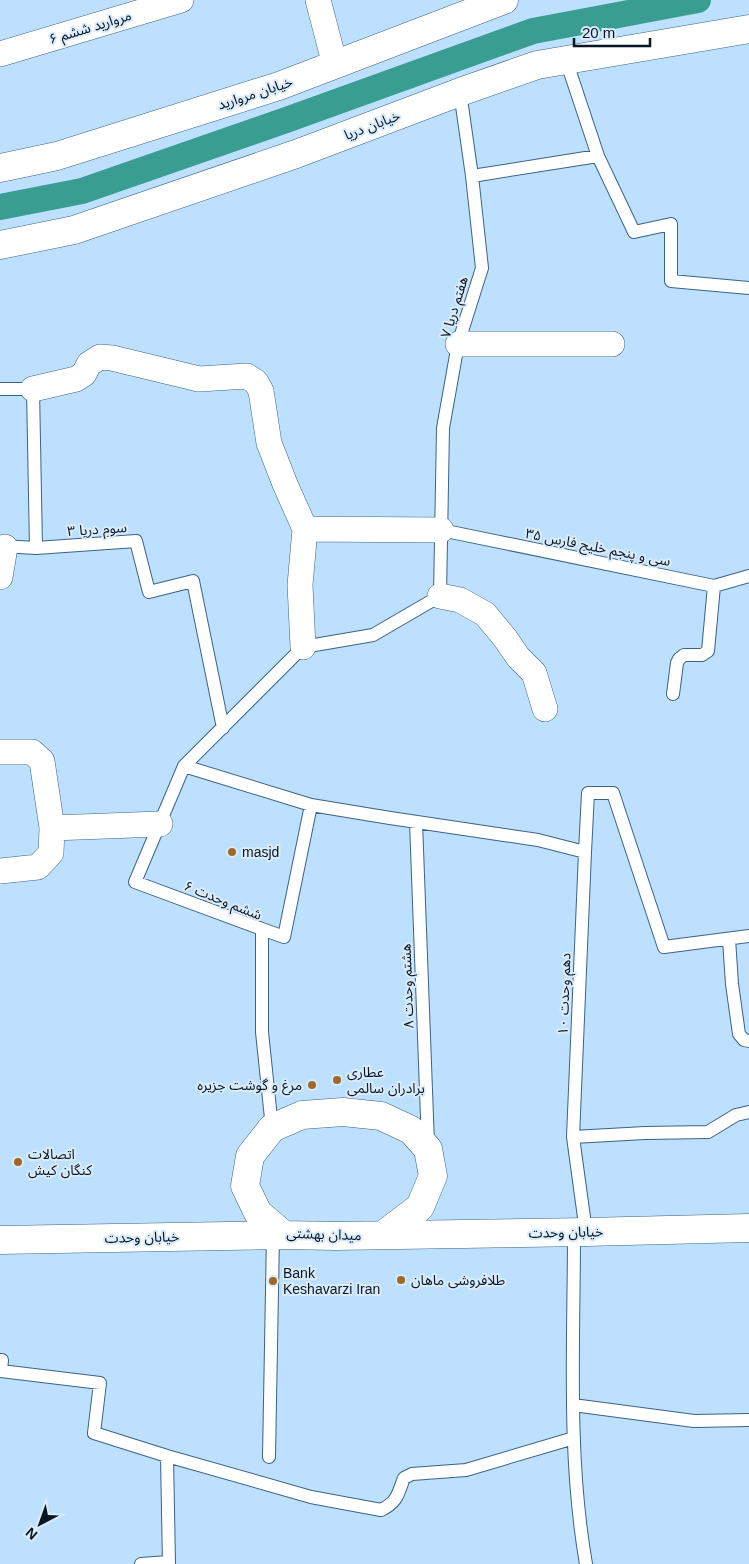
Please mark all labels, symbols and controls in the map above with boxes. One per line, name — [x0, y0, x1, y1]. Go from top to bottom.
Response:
street label: مروارید ششم ۶ — [47, 7, 134, 50]
scale bar — [574, 15, 650, 47]
text: 20 m — [582, 24, 615, 41]
street label: خیابان مروارید — [216, 73, 295, 114]
street label: خیابان دریا — [342, 107, 403, 144]
street label: هفتم دریا ۷ — [437, 274, 474, 341]
street label: سوم دریا ۳ — [67, 519, 128, 542]
street label: سی و پنجم خلیج فارس ۳۵ — [523, 525, 672, 572]
place label: masjd — [242, 844, 279, 860]
marker: masjd — [226, 846, 238, 858]
street label: ششم وحدت ۶ — [181, 877, 264, 926]
street label: هشتم وحدت ۸ — [398, 943, 419, 1029]
street label: دهم وحدت ۱۰ — [555, 952, 576, 1035]
place label: عطاری برادران سالمی — [347, 1064, 425, 1097]
marker: عطاری برادران سالمی — [331, 1074, 343, 1086]
place label: مرغ و گوشت جزیره — [197, 1077, 302, 1096]
marker: مرغ و گوشت جزیره — [306, 1079, 318, 1091]
place label: اتصالات کنگان کیش — [28, 1146, 92, 1179]
marker: اتصالات کنگان کیش — [12, 1156, 24, 1168]
street label: خیابان وحدت — [529, 1223, 604, 1242]
street label: میدان بهشتی — [286, 1225, 362, 1244]
street label: خیابان وحدت — [105, 1228, 180, 1247]
place label: Bank Keshavarzi Iran — [283, 1265, 380, 1297]
place label: طلافروشی ماهان — [411, 1272, 505, 1289]
marker: طلافروشی ماهان — [395, 1274, 407, 1286]
marker: Bank Keshavarzi Iran — [267, 1275, 279, 1287]
north arrow — [15, 1499, 65, 1549]
text: N — [22, 1524, 41, 1543]

